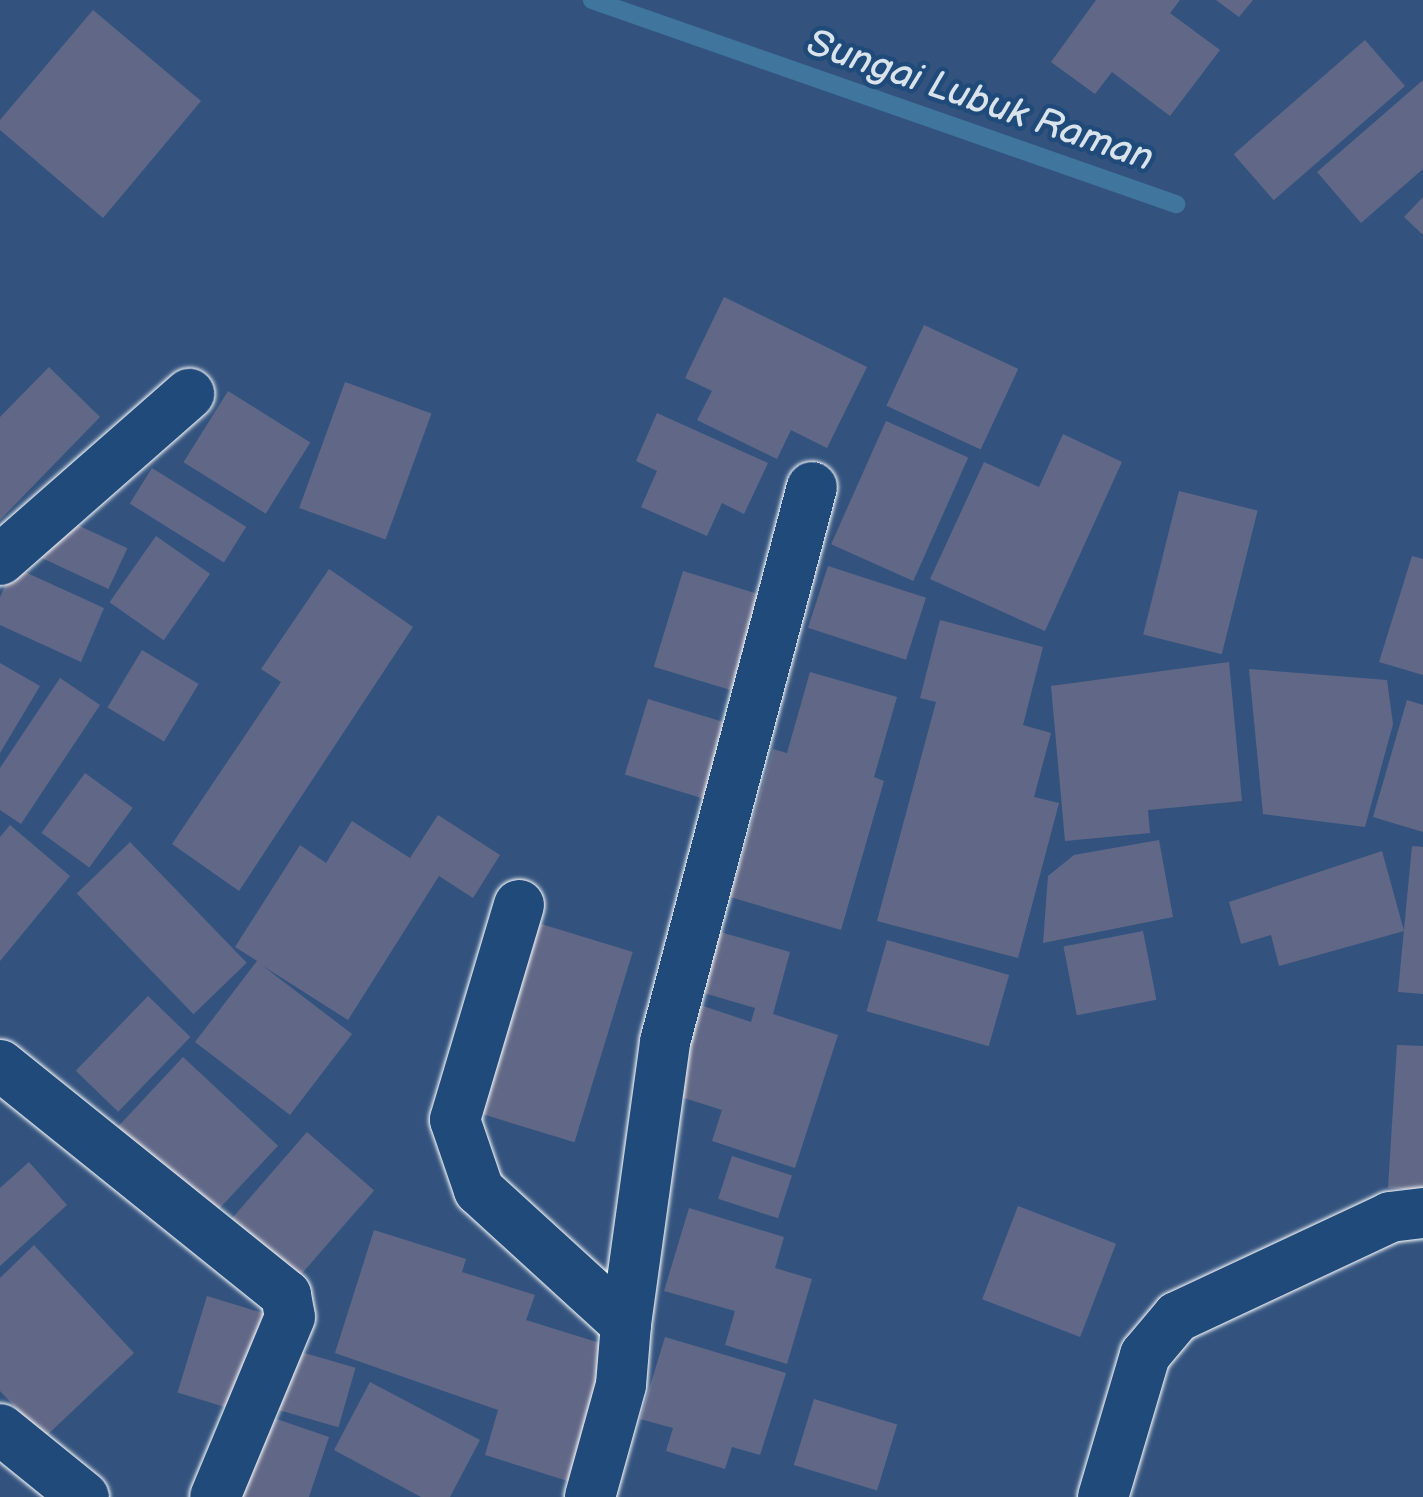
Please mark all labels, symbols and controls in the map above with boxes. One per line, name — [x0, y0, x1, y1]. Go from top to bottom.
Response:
water label: Sungai Lubuk Raman — [801, 20, 1159, 182]

